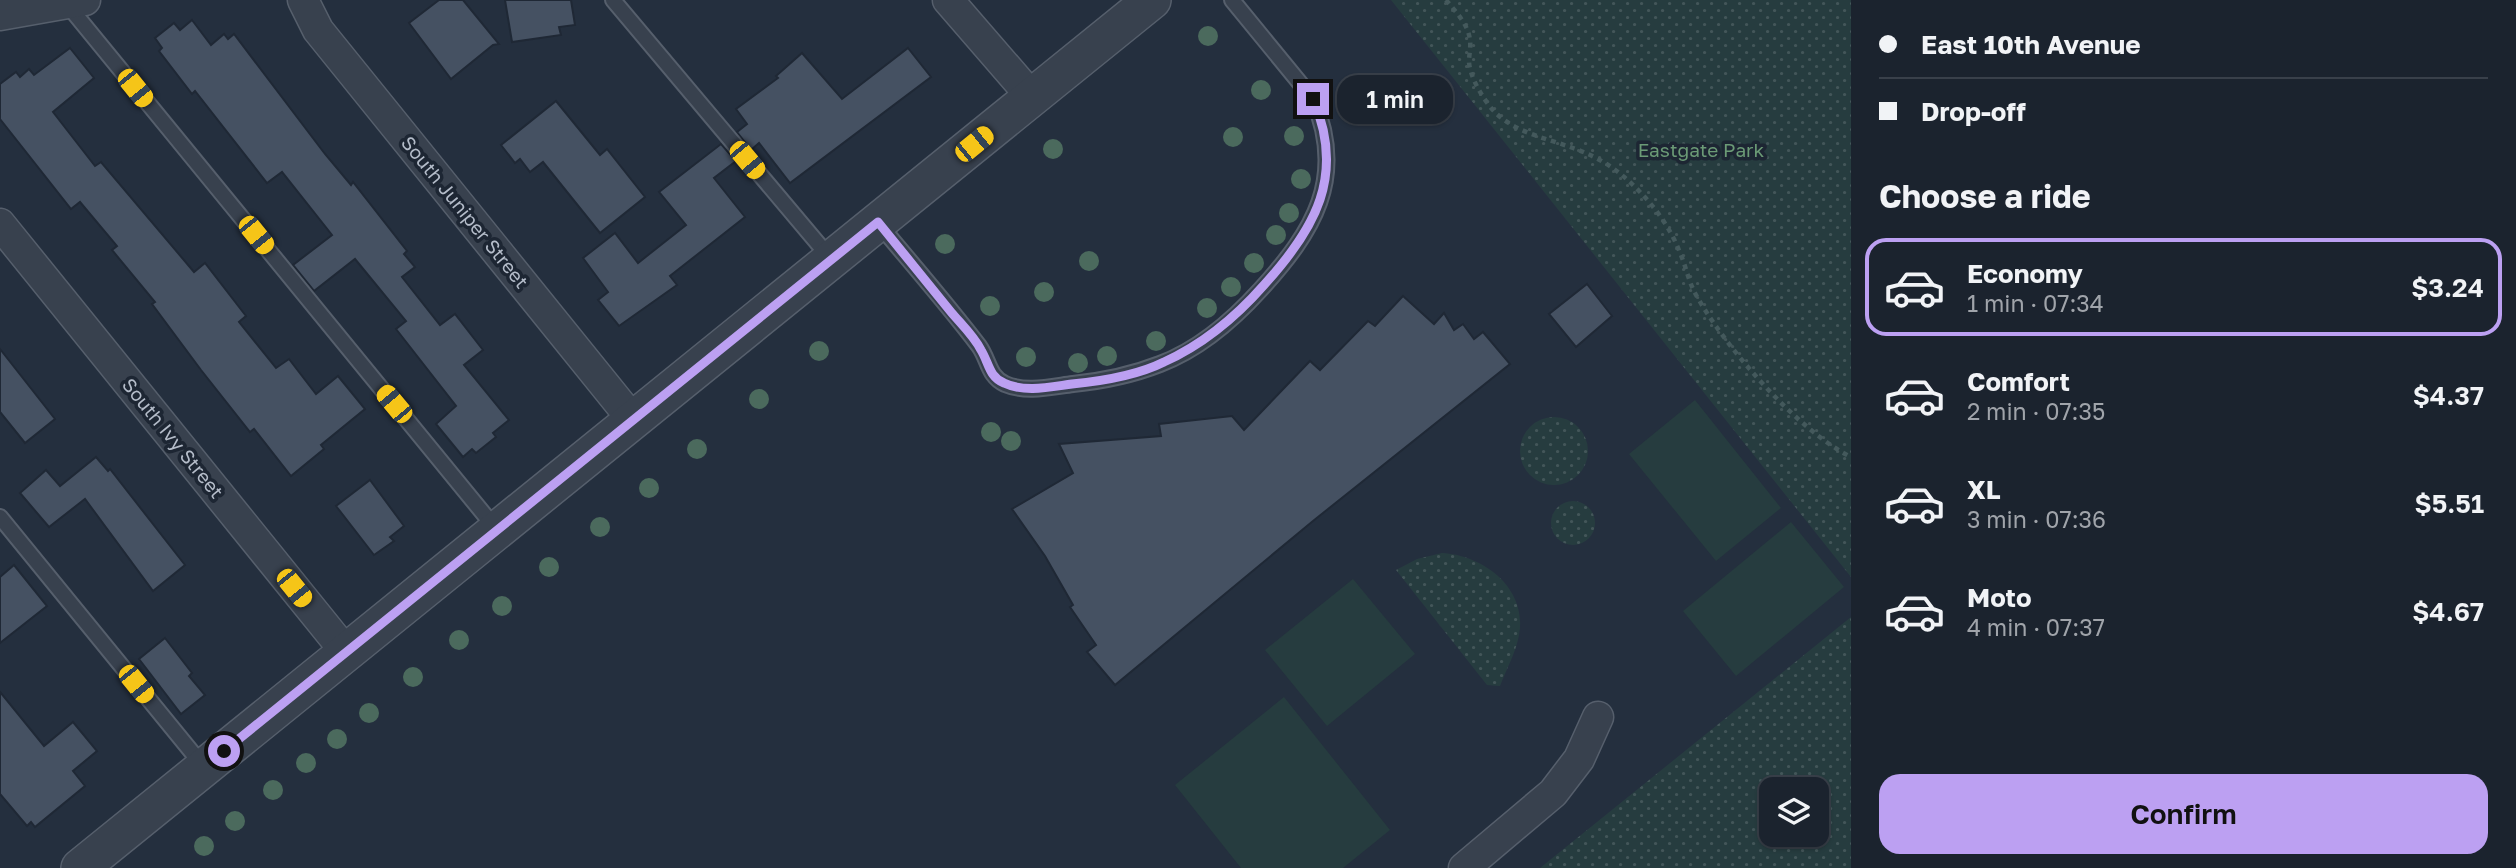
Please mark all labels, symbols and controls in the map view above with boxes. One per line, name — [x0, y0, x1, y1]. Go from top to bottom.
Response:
text: East 10th Avenue — [1921, 29, 2141, 60]
car — [114, 65, 157, 111]
callout: 1 min — [1338, 74, 1453, 124]
route end — [1297, 83, 1329, 115]
text: 1 min — [1366, 85, 1424, 113]
text: Drop-off — [1921, 96, 2026, 127]
car — [952, 123, 997, 165]
street label: South Juniper Street — [397, 131, 534, 292]
car — [726, 137, 769, 183]
park label: Eastgate Park — [1638, 138, 1765, 161]
text: Choose a ride — [1879, 177, 2091, 215]
car — [235, 212, 278, 258]
icon: car — [1883, 256, 1946, 319]
text: Economy — [1967, 258, 2083, 289]
text: $3.24 — [2411, 272, 2484, 303]
text: 1 min · 07:34 — [1967, 289, 2104, 317]
icon: car — [1883, 364, 1946, 427]
text: Comfort — [1967, 366, 2070, 397]
street label: South Ivy Street — [118, 373, 229, 502]
text: $4.37 — [2413, 380, 2484, 411]
car — [373, 381, 416, 427]
text: 2 min · 07:35 — [1967, 397, 2105, 425]
icon: car — [1883, 472, 1946, 535]
text: XL — [1967, 474, 2001, 505]
text: $5.51 — [2415, 488, 2484, 519]
text: 3 min · 07:36 — [1967, 505, 2106, 533]
car — [273, 565, 316, 611]
icon: car — [1883, 580, 1946, 643]
text: Moto — [1967, 582, 2032, 613]
text: $4.67 — [2412, 596, 2484, 627]
text: 4 min · 07:37 — [1967, 613, 2105, 641]
car — [115, 661, 158, 707]
route start — [208, 735, 240, 767]
button: Confirm — [1879, 774, 2488, 854]
map controls — [1759, 777, 1829, 847]
button: layers — [1759, 777, 1829, 847]

